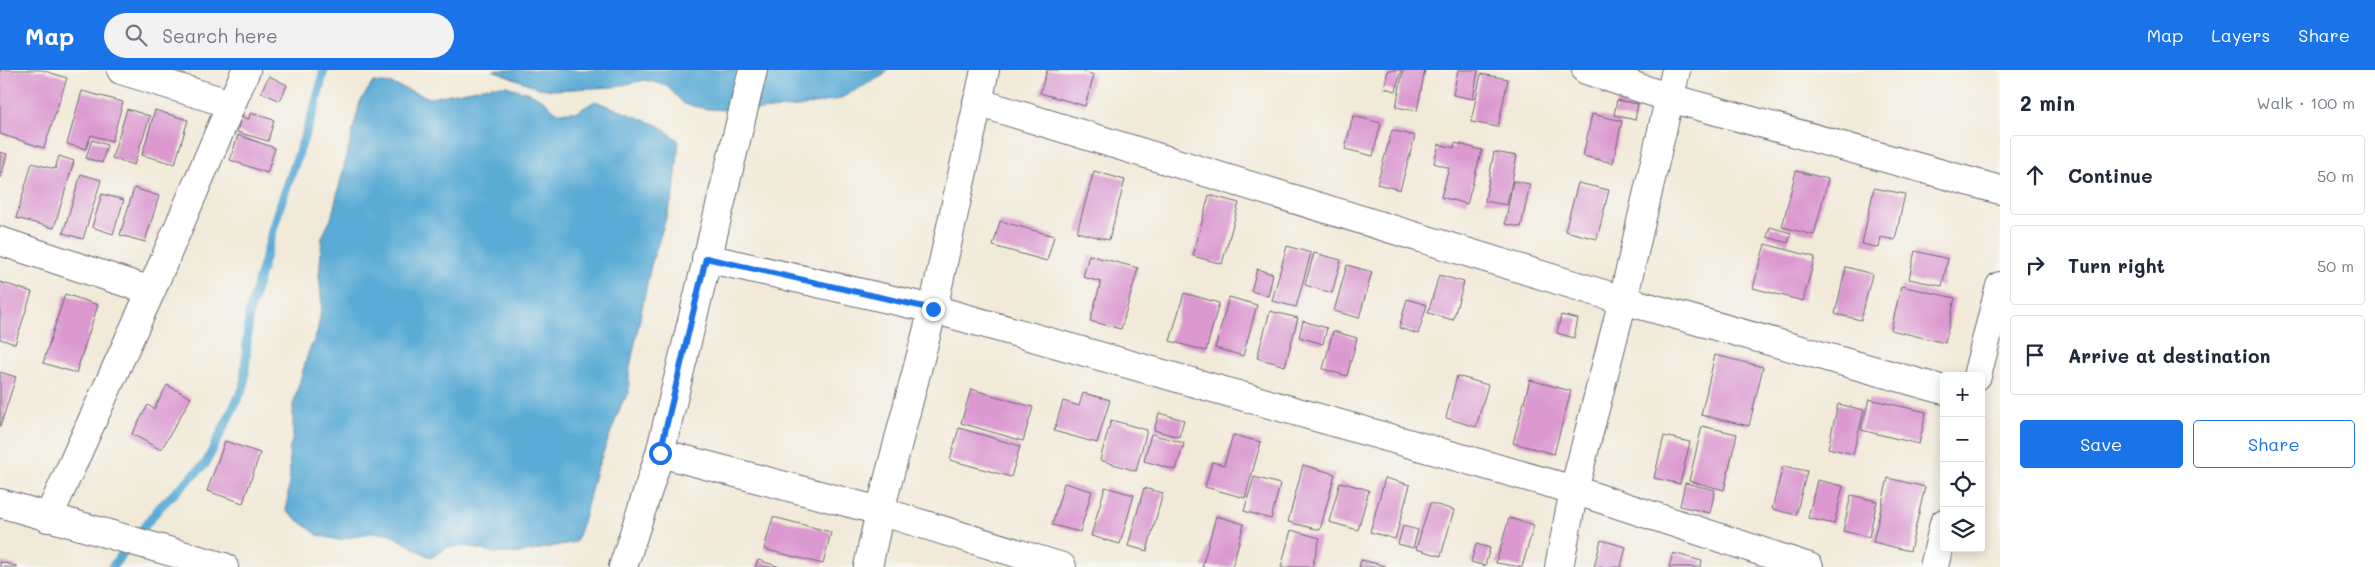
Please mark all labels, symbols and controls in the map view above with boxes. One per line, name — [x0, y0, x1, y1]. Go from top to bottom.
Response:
search box — [104, 13, 454, 58]
text: Map — [25, 20, 74, 51]
icon: search — [122, 21, 150, 49]
text: Search here — [162, 23, 278, 48]
text: Map — [2147, 23, 2183, 47]
text: Layers — [2211, 23, 2270, 47]
text: Share — [2298, 23, 2350, 47]
text: 2 min — [2020, 89, 2075, 116]
text: Walk · 100 m — [2256, 92, 2355, 113]
icon: ahead — [2021, 161, 2049, 189]
text: Continue — [2068, 163, 2153, 188]
text: 50 m — [2317, 165, 2354, 186]
icon: right — [2021, 251, 2049, 279]
text: Turn right — [2068, 253, 2165, 278]
text: 50 m — [2317, 255, 2354, 276]
route end — [922, 298, 945, 321]
icon: arrive — [2021, 341, 2049, 369]
text: Arrive at destination — [2068, 343, 2271, 368]
map controls — [1940, 372, 1985, 552]
button: + — [1940, 372, 1985, 417]
button: − — [1940, 417, 1985, 462]
button: Save — [2020, 420, 2183, 468]
button: Share — [2193, 420, 2355, 468]
route start — [649, 442, 672, 465]
button: locate — [1940, 462, 1985, 507]
button: layers — [1940, 507, 1985, 552]

